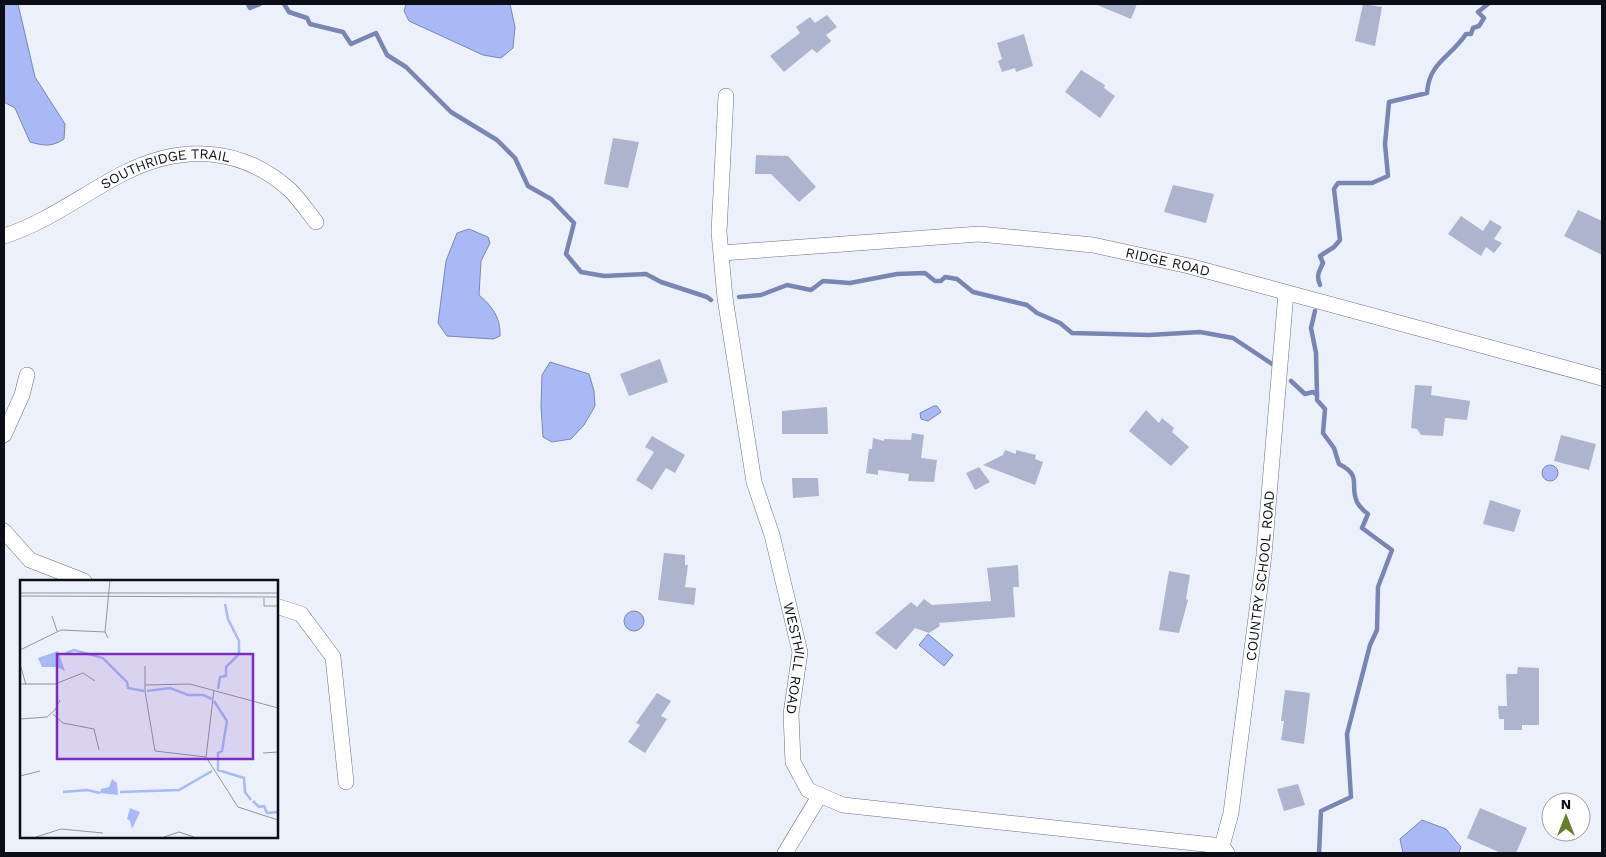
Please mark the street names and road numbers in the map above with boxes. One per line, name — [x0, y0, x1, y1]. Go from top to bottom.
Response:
street label: SOUTHRIDGE TRAIL — [98, 146, 232, 192]
street label: RIDGE ROAD — [1124, 244, 1212, 279]
street label: COUNTRY SCHOOL ROAD — [1243, 490, 1277, 662]
street label: WESTHILL ROAD — [780, 601, 808, 715]

